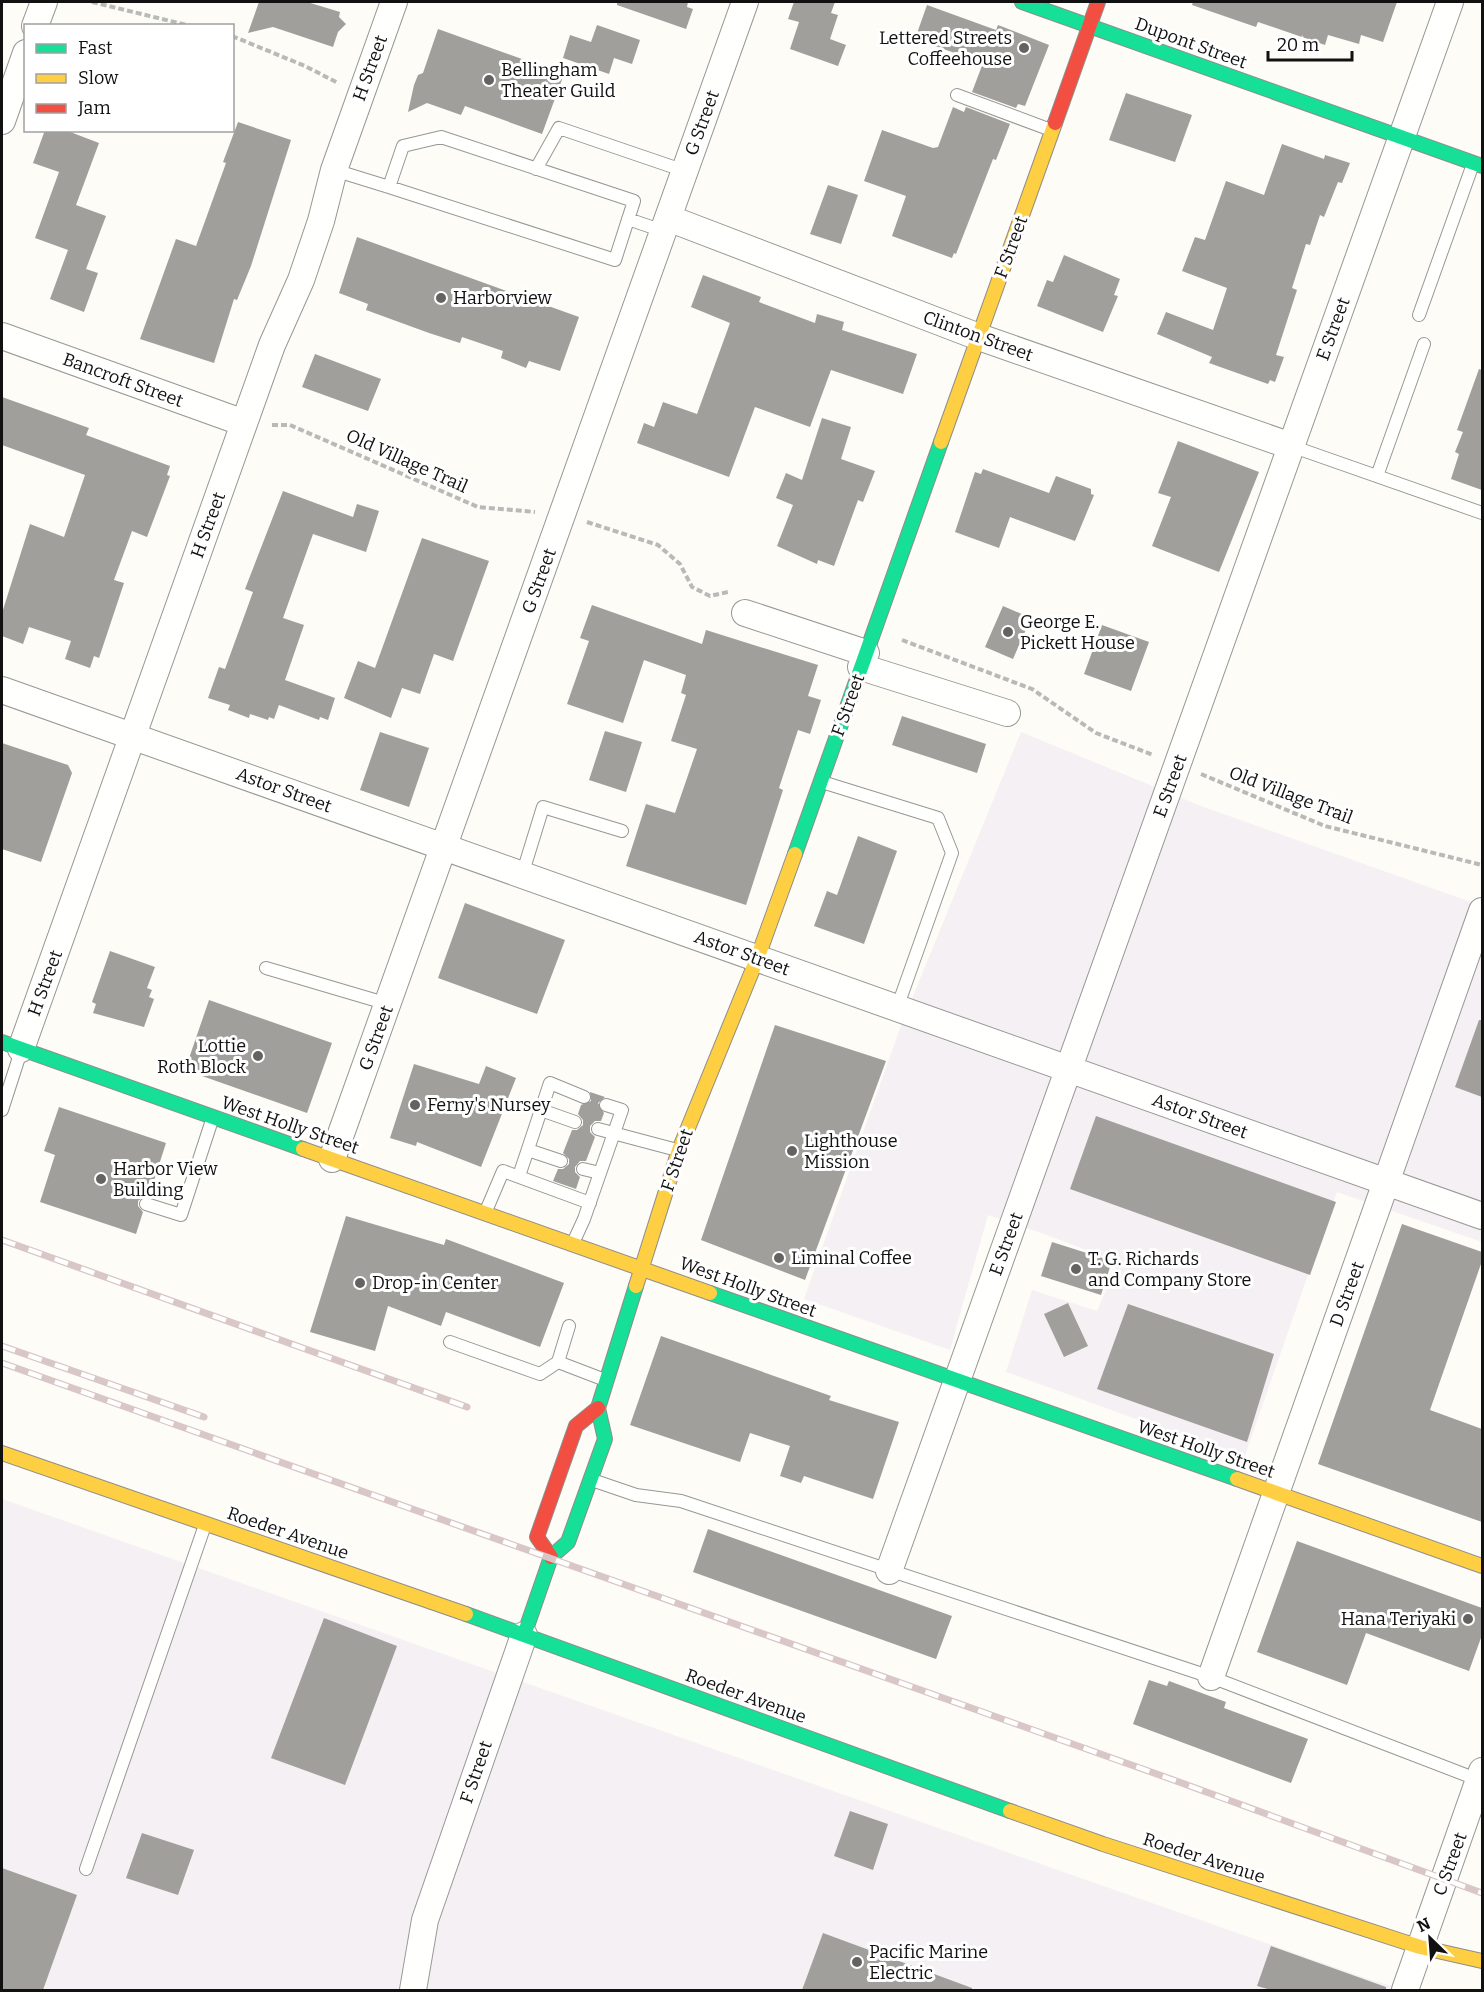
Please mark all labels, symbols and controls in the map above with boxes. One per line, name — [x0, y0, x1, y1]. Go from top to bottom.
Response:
street label: Dupont Street — [1132, 13, 1250, 74]
legend — [24, 24, 234, 132]
scale bar — [1268, 24, 1352, 62]
place label: Lettered Streets Coffeehouse — [879, 27, 1012, 70]
street label: H Street — [348, 31, 392, 104]
text: 20 m — [1277, 34, 1319, 56]
text: Fast — [78, 37, 113, 59]
marker: Lettered Streets Coffeehouse — [1017, 41, 1031, 55]
place label: Bellingham Theater Guild — [501, 59, 616, 102]
text: Slow — [78, 67, 119, 89]
marker: Bellingham Theater Guild — [482, 73, 496, 87]
street label: G Street — [680, 87, 724, 159]
text: Jam — [77, 97, 111, 119]
street label: F Street — [990, 212, 1033, 281]
place label: Harborview — [453, 287, 553, 309]
marker: Harborview — [434, 291, 448, 305]
street label: E Street — [1311, 294, 1355, 364]
street label: Clinton Street — [920, 306, 1036, 366]
street label: Bancroft Street — [60, 348, 187, 412]
street label: Old Village Trail — [343, 424, 471, 498]
street label: H Street — [186, 488, 230, 561]
street label: G Street — [517, 545, 561, 617]
place label: George E. Pickett House — [1020, 611, 1135, 654]
marker: George E. Pickett House — [1001, 625, 1015, 639]
street label: F Street — [827, 670, 870, 739]
street label: E Street — [1148, 751, 1192, 821]
street label: Old Village Trail — [1226, 761, 1356, 829]
street label: Astor Street — [233, 763, 335, 818]
street label: Astor Street — [691, 926, 793, 981]
street label: H Street — [23, 946, 67, 1019]
street label: G Street — [354, 1002, 398, 1074]
place label: Lottie Roth Block — [157, 1035, 247, 1078]
marker: Lottie Roth Block — [251, 1049, 265, 1063]
street label: Astor Street — [1149, 1089, 1251, 1144]
street label: West Holly Street — [218, 1091, 362, 1159]
place label: Ferny's Nursey — [427, 1094, 551, 1116]
marker: Ferny's Nursey — [408, 1098, 422, 1112]
street label: F Street — [656, 1125, 698, 1194]
place label: Lighthouse Mission — [804, 1130, 898, 1173]
marker: Lighthouse Mission — [785, 1144, 799, 1158]
place label: Harbor View Building — [113, 1158, 218, 1201]
marker: Harbor View Building — [94, 1172, 108, 1186]
street label: E Street — [984, 1209, 1028, 1279]
place label: Liminal Coffee — [791, 1247, 912, 1269]
place label: T. G. Richards and Company Store — [1088, 1248, 1251, 1291]
marker: Liminal Coffee — [772, 1251, 786, 1265]
street label: West Holly Street — [677, 1252, 820, 1322]
street label: D Street — [1325, 1258, 1369, 1329]
marker: T. G. Richards and Company Store — [1069, 1262, 1083, 1276]
place label: Drop-in Center — [372, 1272, 498, 1294]
marker: Drop-in Center — [353, 1276, 367, 1290]
street label: West Holly Street — [1134, 1415, 1278, 1483]
street label: Roeder Avenue — [224, 1502, 352, 1564]
place label: Hana Teriyaki — [1341, 1608, 1456, 1630]
marker: Hana Teriyaki — [1461, 1612, 1475, 1626]
street label: Roeder Avenue — [683, 1664, 809, 1728]
street label: F Street — [455, 1737, 497, 1806]
street label: Roeder Avenue — [1140, 1828, 1268, 1888]
street label: C Street — [1428, 1829, 1472, 1899]
north arrow — [1400, 1908, 1460, 1968]
text: N — [1414, 1914, 1433, 1936]
place label: Pacific Marine Electric — [869, 1941, 988, 1984]
marker: Pacific Marine Electric — [850, 1955, 864, 1969]

